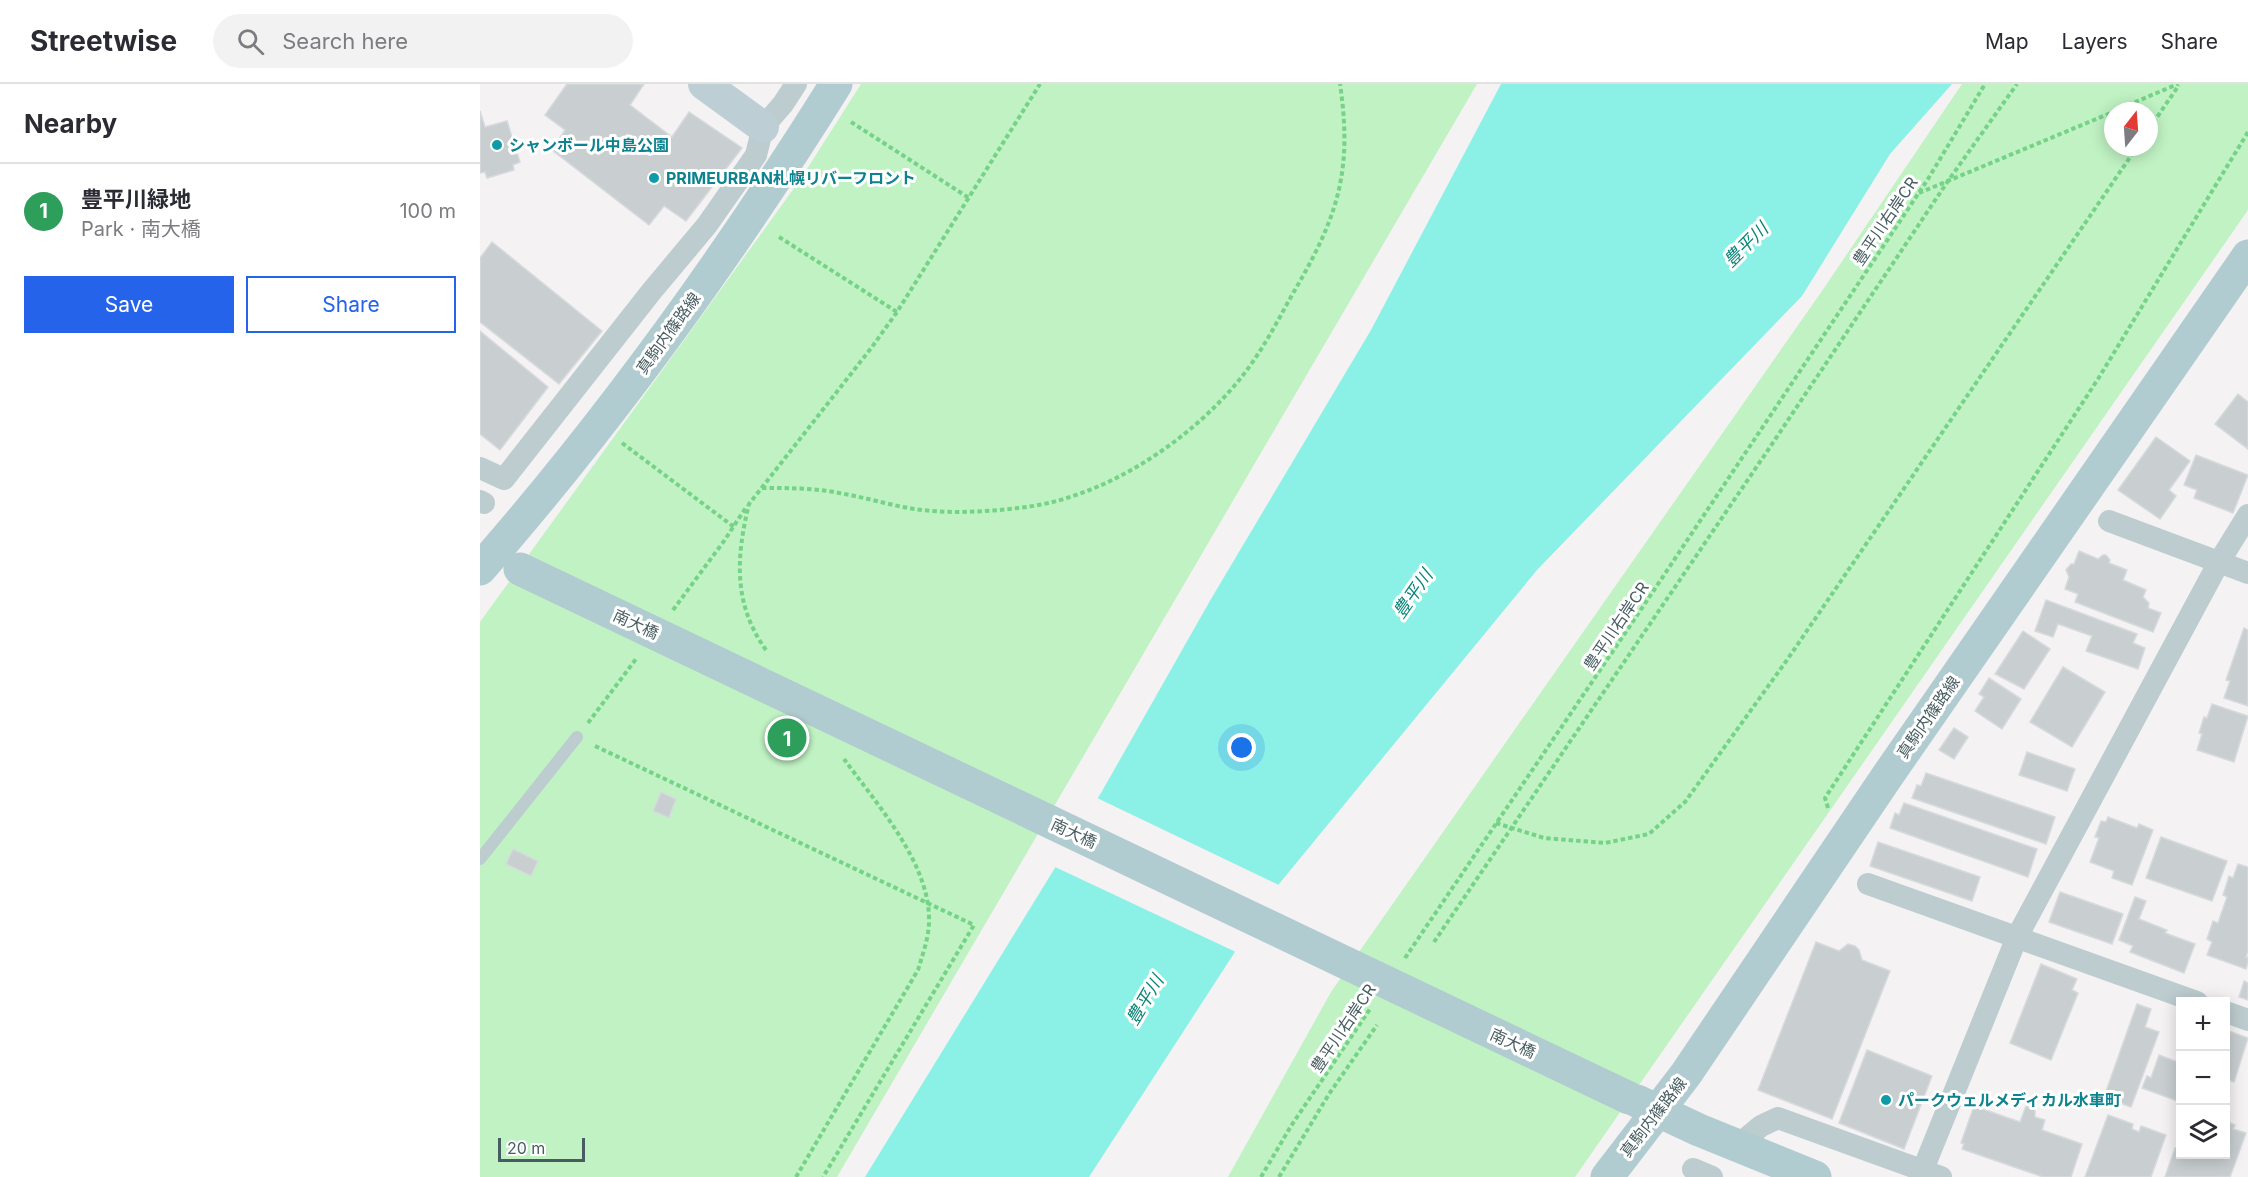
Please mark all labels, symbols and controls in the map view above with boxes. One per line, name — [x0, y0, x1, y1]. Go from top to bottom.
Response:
search box — [213, 14, 633, 68]
text: Streetwise — [30, 24, 177, 58]
icon: search — [234, 25, 267, 58]
text: Search here — [282, 28, 408, 54]
text: Map — [1985, 29, 2029, 54]
text: Layers — [2062, 29, 2128, 54]
text: Share — [2161, 29, 2218, 54]
north arrow — [2104, 102, 2158, 156]
text: Nearby — [24, 108, 117, 139]
place label: シャンボール中島公園 — [509, 135, 669, 155]
marker: シャンボール中島公園 — [490, 138, 504, 152]
place label: PRIMEURBAN札幌リバーフロント — [666, 168, 916, 188]
marker: PRIMEURBAN札幌リバーフロント — [647, 171, 661, 185]
street label: 豊平川右岸CR — [1848, 173, 1922, 269]
text: 豊平川緑地 — [81, 186, 191, 212]
text: 1 — [39, 199, 48, 223]
text: 100 m — [399, 199, 456, 223]
text: Park · 南大橋 — [81, 217, 201, 241]
water label: 豊平川 — [1719, 217, 1774, 271]
button: Save — [24, 276, 234, 333]
button: Share — [246, 276, 456, 333]
street label: 真駒内篠路線 — [632, 288, 704, 378]
water label: 豊平川 — [1389, 564, 1438, 622]
street label: 豊平川右岸CR — [1579, 578, 1653, 674]
street label: 南大橋 — [610, 605, 662, 643]
street label: 真駒内篠路線 — [1892, 672, 1964, 762]
pin: 1 — [768, 716, 806, 760]
your location — [1227, 733, 1256, 762]
street label: 南大橋 — [1048, 814, 1100, 852]
water label: 豊平川 — [1122, 969, 1169, 1028]
street label: 豊平川右岸CR — [1306, 980, 1380, 1076]
map controls — [2176, 997, 2230, 1159]
button: + — [2176, 997, 2230, 1051]
street label: 南大橋 — [1487, 1024, 1539, 1062]
button: − — [2176, 1051, 2230, 1105]
street label: 真駒内篠路線 — [1616, 1073, 1690, 1161]
place label: パークウェルメディカル水車町 — [1898, 1090, 2121, 1110]
marker: パークウェルメディカル水車町 — [1879, 1093, 1893, 1107]
button: layers — [2176, 1105, 2230, 1159]
scale bar — [498, 1135, 585, 1162]
text: 20 m — [507, 1138, 545, 1158]

